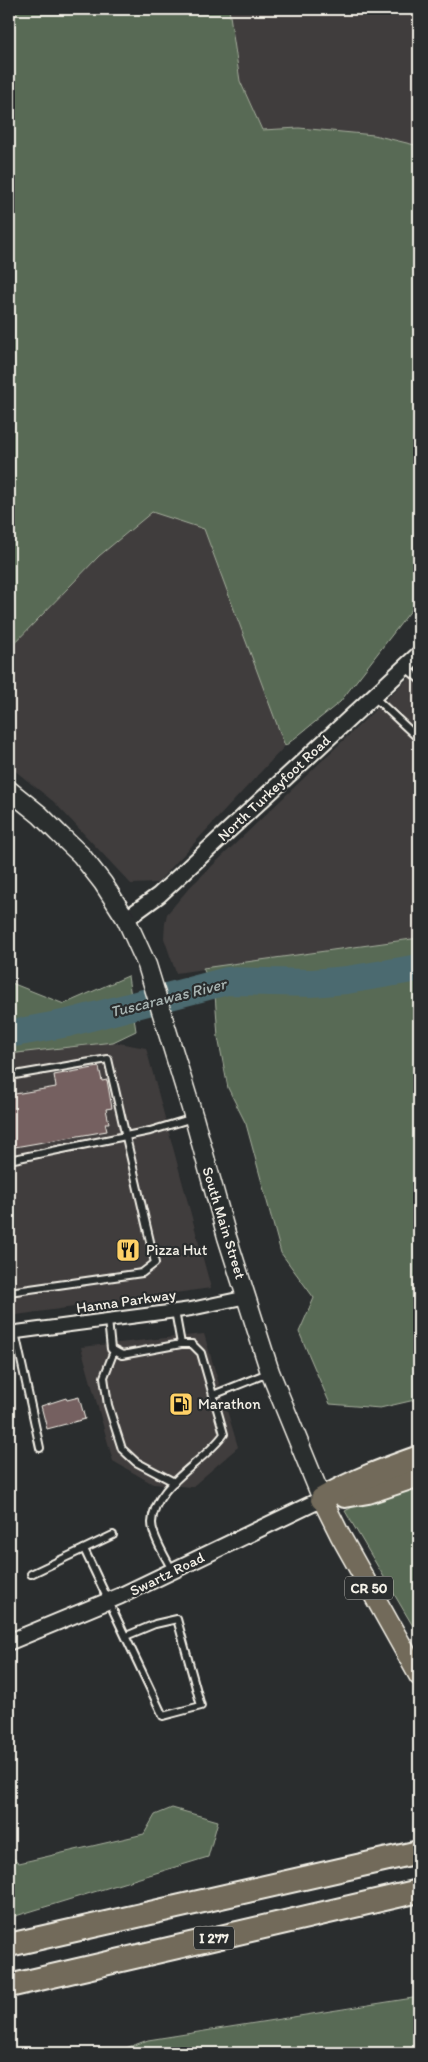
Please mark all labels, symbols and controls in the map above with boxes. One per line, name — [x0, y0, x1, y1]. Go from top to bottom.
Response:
street label: North Turkeyfoot Road — [214, 731, 334, 845]
water label: Tuscarawas River — [108, 974, 230, 1021]
street label: South Main Street — [198, 1165, 250, 1282]
restaurant icon: Pizza Hut — [115, 1237, 141, 1263]
place label: Pizza Hut — [146, 1241, 208, 1259]
street label: Hanna Parkway — [75, 1285, 177, 1317]
fuel station icon: Marathon — [168, 1391, 194, 1417]
place label: Marathon — [198, 1395, 261, 1413]
street label: Swartz Road — [127, 1548, 207, 1600]
road number: CR 50 — [345, 1576, 393, 1600]
road number: I 277 — [194, 1926, 234, 1950]

